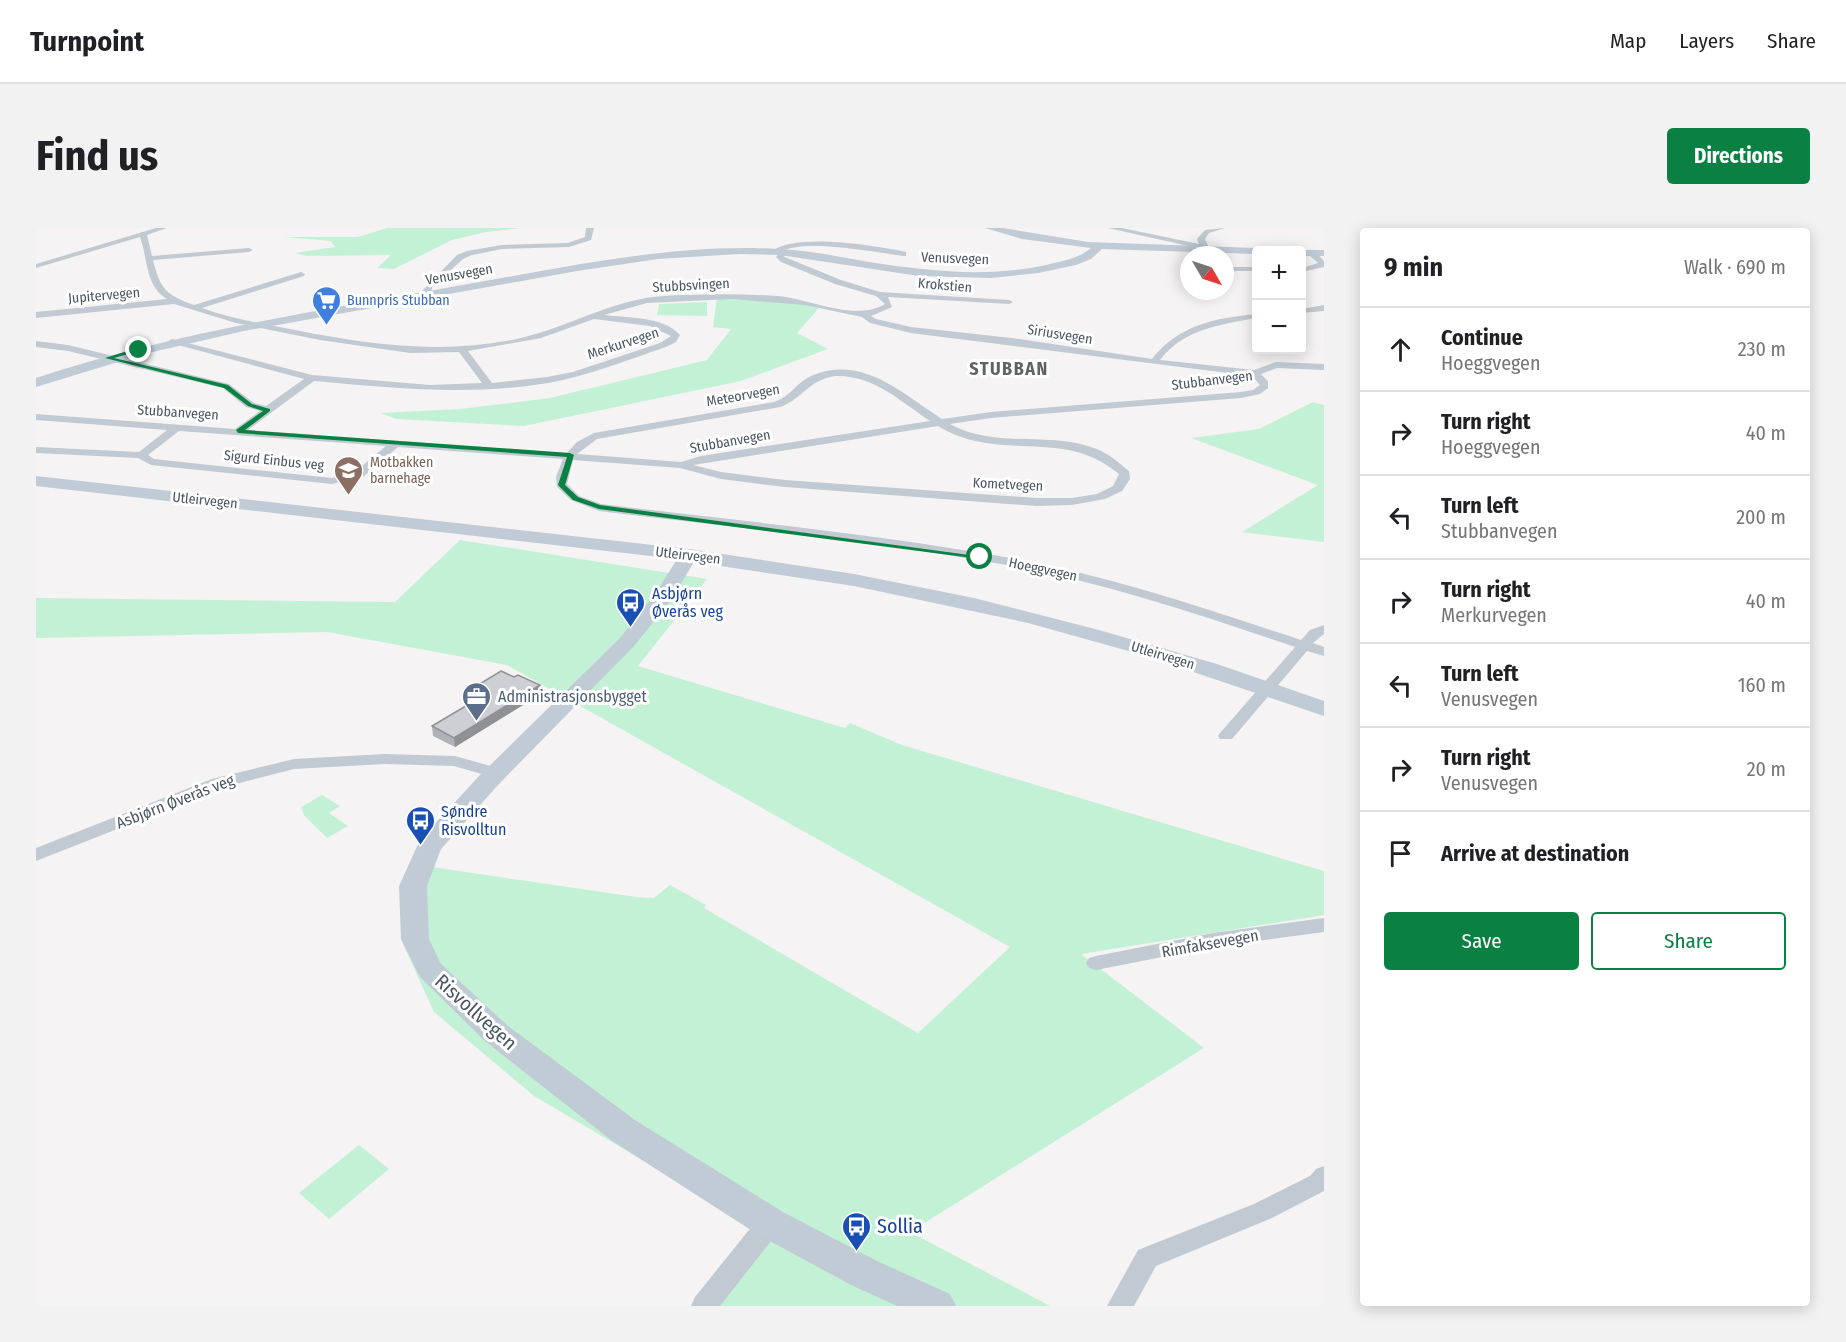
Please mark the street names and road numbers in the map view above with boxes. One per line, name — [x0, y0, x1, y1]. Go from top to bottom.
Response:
street label: Venusvegen — [921, 249, 989, 268]
street label: Venusvegen — [424, 260, 494, 289]
street label: Stubbsvingen — [652, 275, 730, 296]
street label: Krokstien — [917, 275, 973, 296]
street label: Jupitervegen — [67, 284, 141, 307]
street label: Siriusvegen — [1026, 321, 1094, 348]
street label: Merkurvegen — [585, 324, 661, 363]
street label: Stubbanvegen — [1171, 367, 1254, 394]
street label: Meteorvegen — [705, 381, 781, 410]
street label: Stubbanvegen — [137, 401, 219, 424]
street label: Stubbanvegen — [688, 426, 772, 457]
street label: Sigurd Einbus veg — [223, 447, 325, 474]
street label: Kometvegen — [972, 474, 1044, 495]
street label: Utleirvegen — [172, 489, 238, 512]
street label: Utleirvegen — [654, 543, 721, 568]
street label: Hoeggvegen — [1007, 554, 1079, 585]
street label: Utleirvegen — [1129, 638, 1197, 673]
street label: Asbjørn Øverås veg — [113, 770, 237, 833]
street label: Rimfaksevegen — [1160, 926, 1260, 961]
street label: Risvollvegen — [430, 969, 522, 1055]

